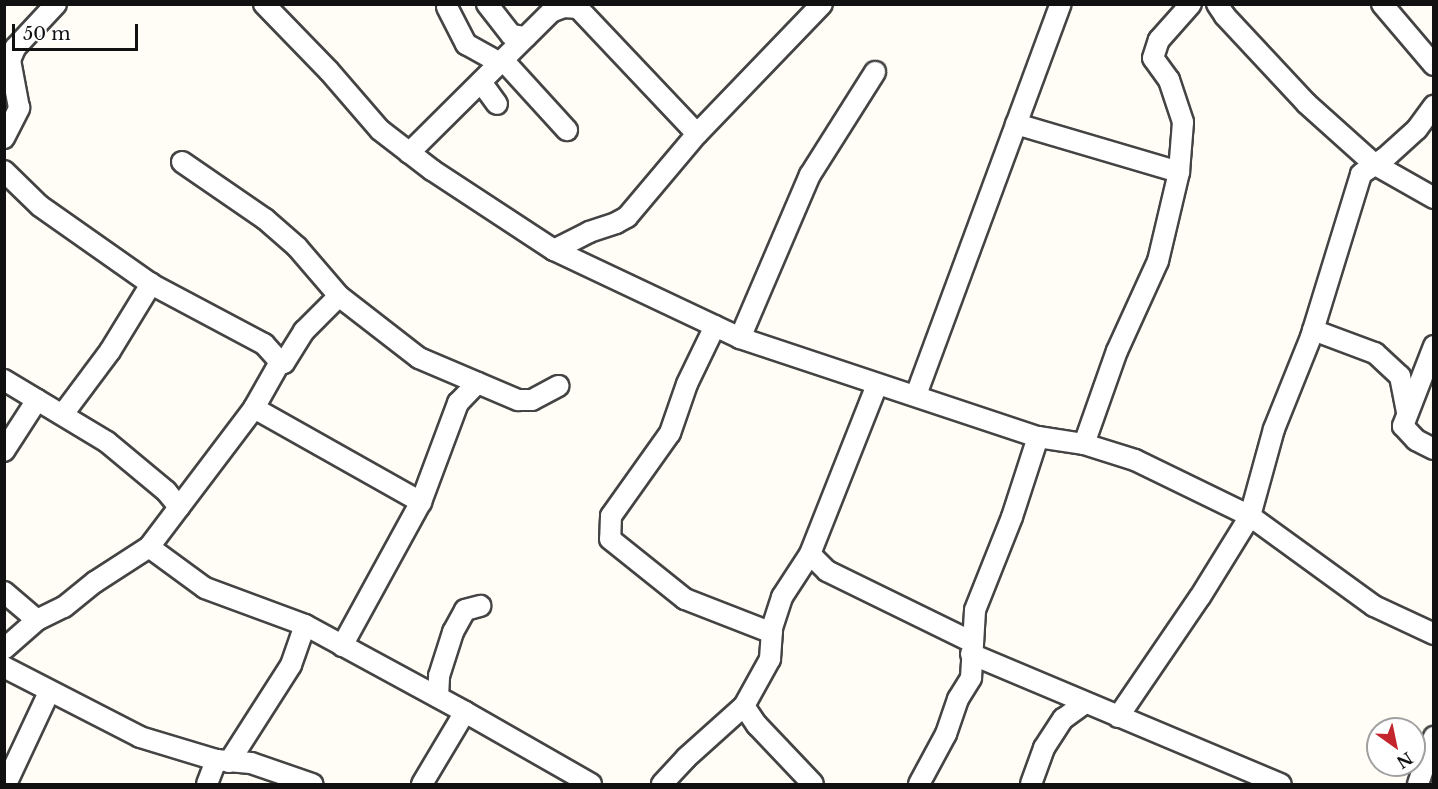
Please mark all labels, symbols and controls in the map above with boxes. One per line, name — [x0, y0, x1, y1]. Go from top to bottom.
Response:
scale bar — [15, 12, 141, 50]
text: 50 m — [23, 23, 71, 45]
north arrow — [1366, 717, 1426, 777]
text: N — [1393, 748, 1416, 773]

